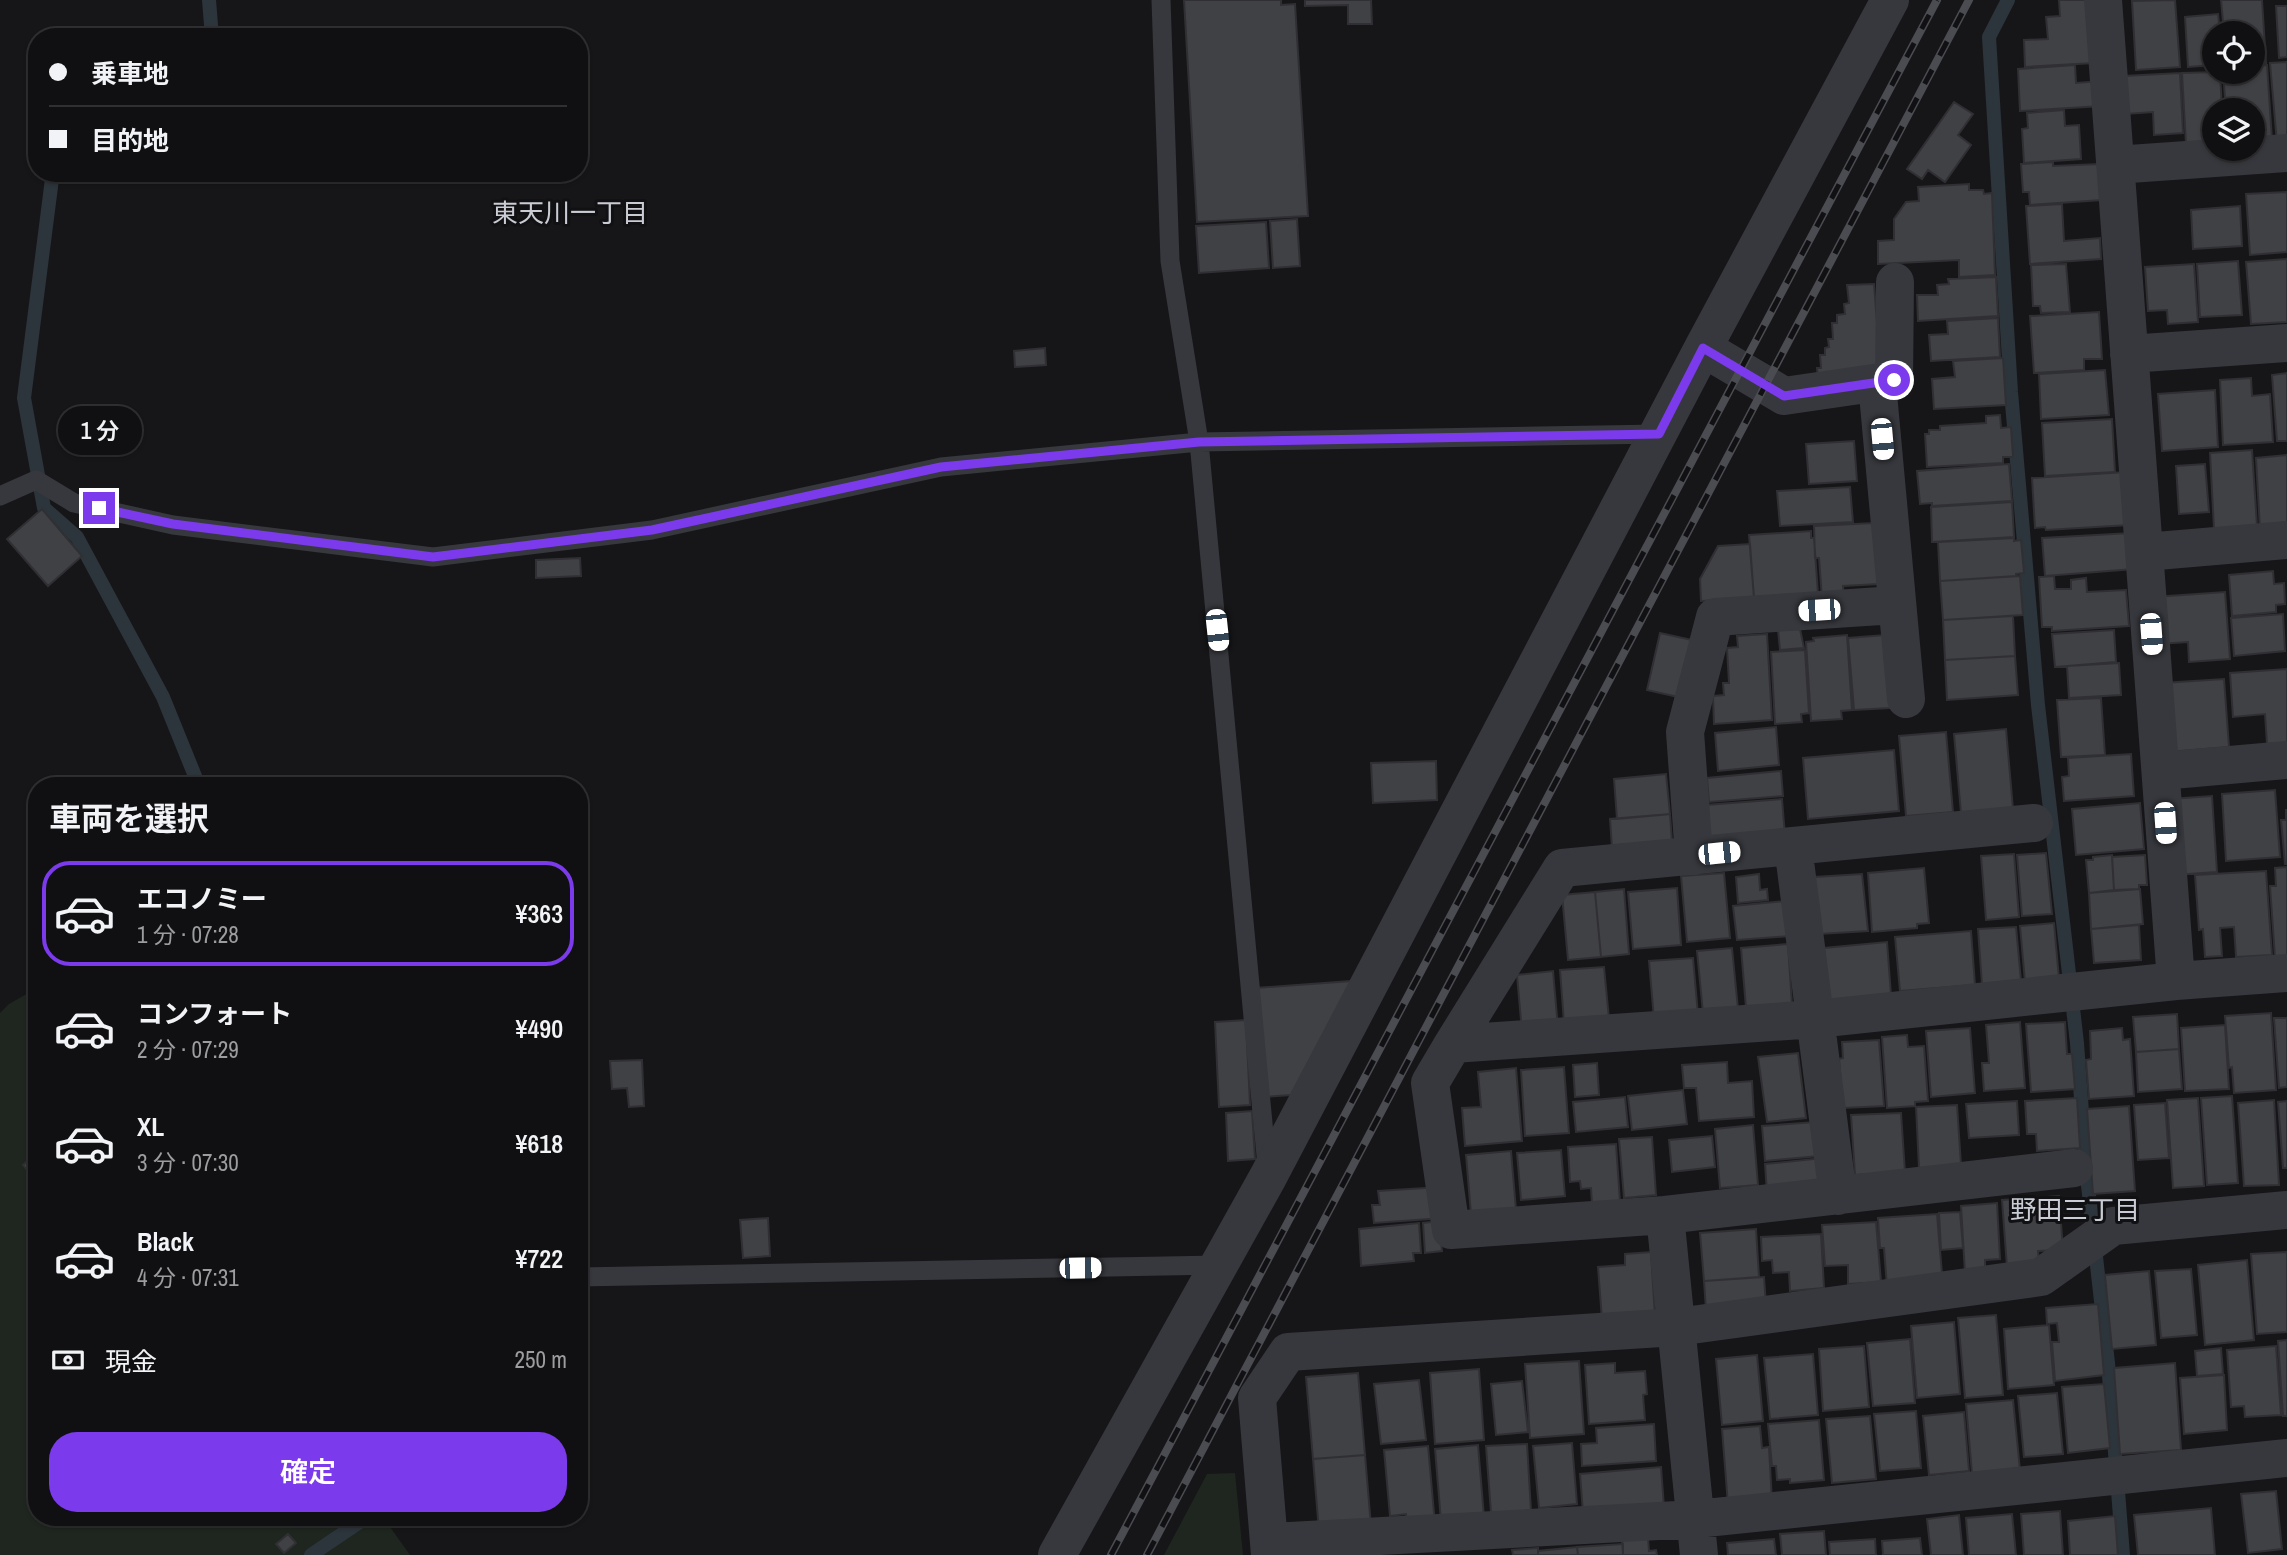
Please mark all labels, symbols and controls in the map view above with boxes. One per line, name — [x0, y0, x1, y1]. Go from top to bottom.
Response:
map controls — [2202, 21, 2265, 161]
button: locate — [2202, 21, 2265, 84]
text: 乗車地 — [91, 56, 169, 91]
button: layers — [2202, 98, 2265, 161]
text: 目的地 — [91, 123, 169, 158]
district label: 東天川一丁目 — [492, 195, 648, 230]
route start — [1878, 364, 1910, 396]
callout: 1 分 — [57, 406, 141, 456]
text: 1 分 — [81, 415, 119, 446]
car — [1870, 417, 1895, 461]
route end — [83, 492, 115, 524]
car — [1798, 598, 1841, 622]
car — [1205, 608, 1230, 652]
car — [2140, 612, 2163, 656]
text: 車両を選択 — [49, 797, 209, 840]
car — [2154, 801, 2177, 845]
car — [1698, 840, 1741, 866]
text: エコノミー — [137, 881, 267, 916]
icon: car — [53, 882, 116, 945]
text: ¥363 — [516, 896, 563, 931]
text: 1 分 · 07:28 — [137, 919, 239, 950]
text: コンフォート — [137, 996, 292, 1031]
icon: car — [53, 997, 116, 1060]
text: ¥490 — [516, 1011, 563, 1046]
text: 2 分 · 07:29 — [137, 1034, 239, 1065]
text: XL — [137, 1109, 164, 1144]
icon: car — [53, 1112, 116, 1175]
text: ¥618 — [516, 1126, 563, 1161]
text: 3 分 · 07:30 — [137, 1147, 239, 1178]
district label: 野田三丁目 — [2010, 1192, 2140, 1227]
text: Black — [137, 1224, 194, 1259]
icon: car — [53, 1227, 116, 1290]
text: ¥722 — [516, 1241, 563, 1276]
car — [1059, 1257, 1102, 1279]
text: 4 分 · 07:31 — [137, 1262, 239, 1293]
icon: cash — [49, 1341, 87, 1379]
text: 現金 — [105, 1344, 157, 1379]
text: 250 m — [515, 1344, 567, 1375]
button: 確定 — [49, 1432, 567, 1512]

